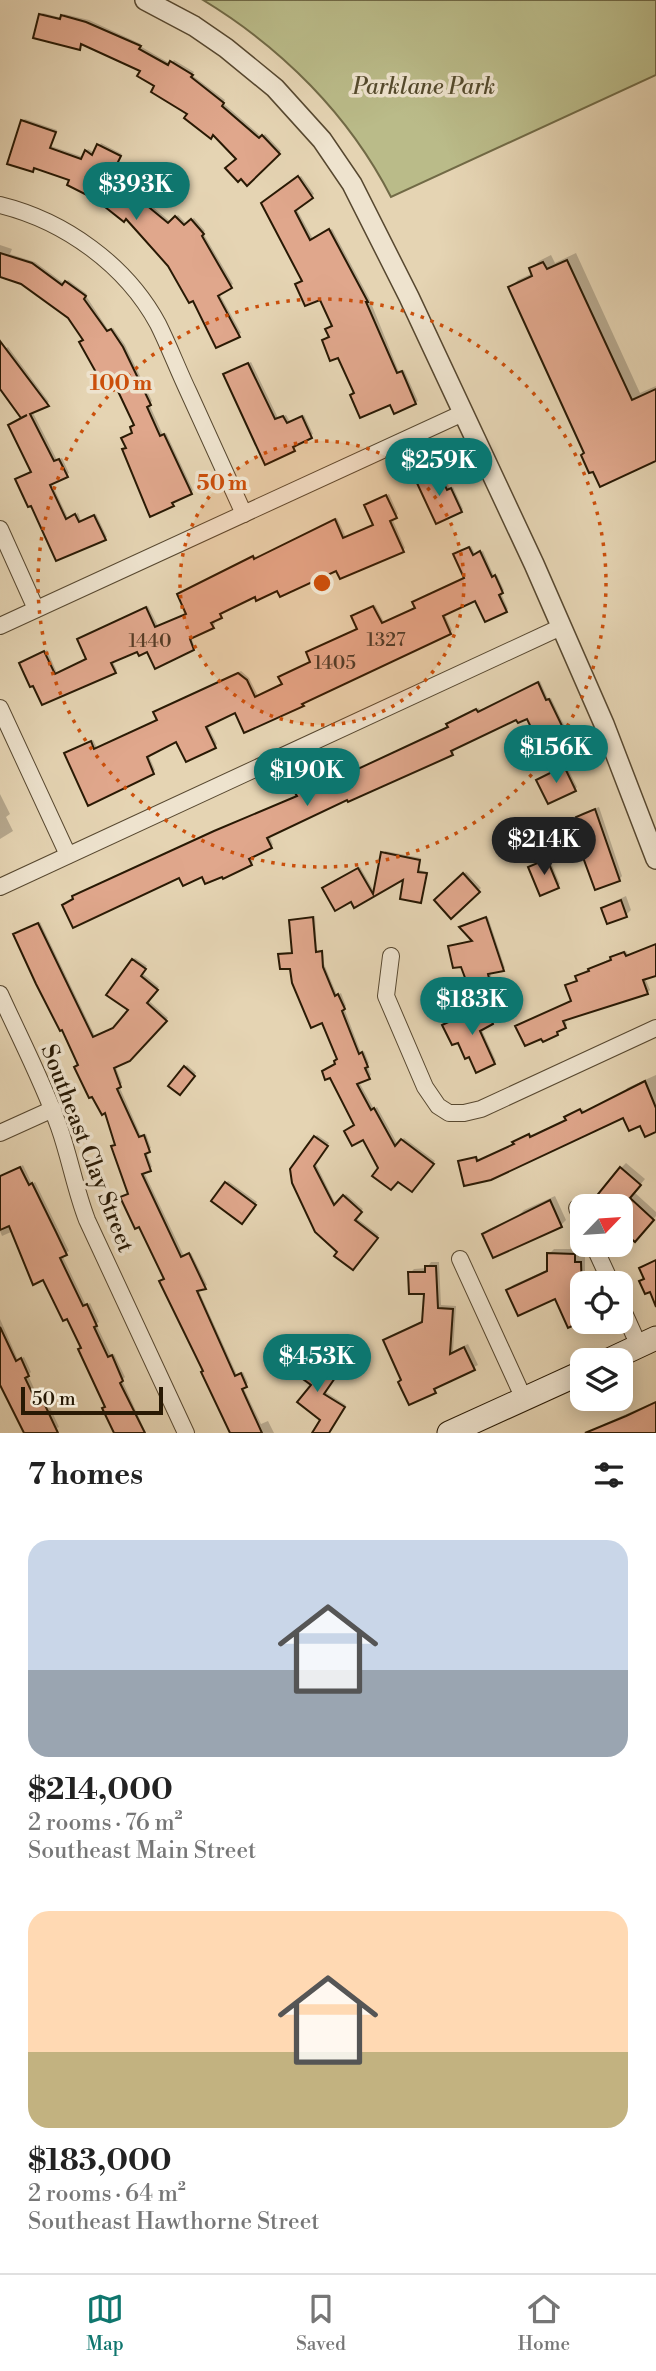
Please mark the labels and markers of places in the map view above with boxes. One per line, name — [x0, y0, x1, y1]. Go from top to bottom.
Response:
pin: $393K — [87, 162, 185, 222]
pin: $259K — [390, 438, 488, 498]
centre of rings — [310, 571, 334, 595]
pin: $156K — [507, 726, 605, 785]
pin: $190K — [258, 748, 356, 808]
pin: $214K — [495, 818, 593, 877]
pin: $183K — [423, 978, 521, 1037]
pin: $453K — [268, 1334, 366, 1394]

